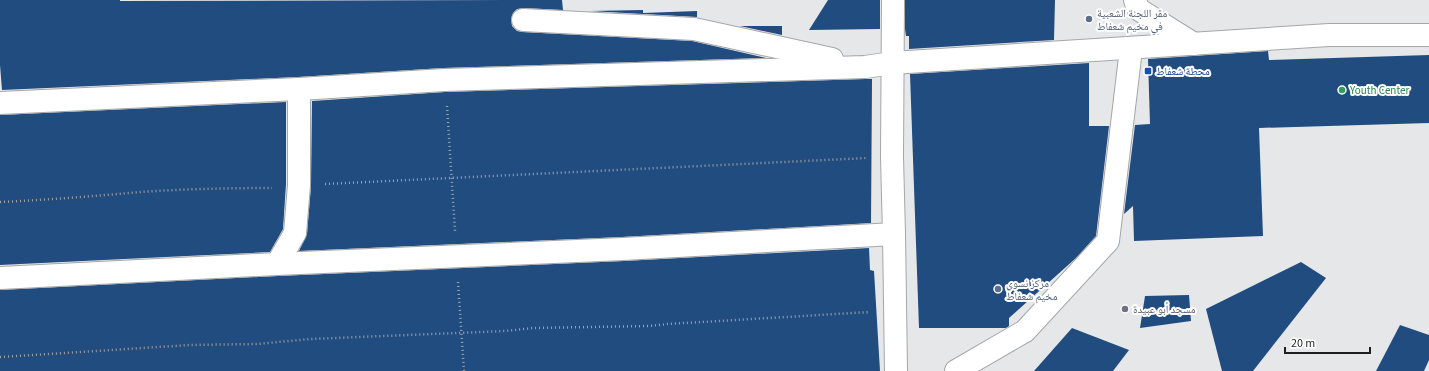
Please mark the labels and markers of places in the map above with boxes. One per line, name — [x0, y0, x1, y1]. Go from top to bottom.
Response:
place label: مقر اللجنة الشعبية في مخيم شعفاط — [1097, 6, 1167, 34]
marker: مقر اللجنة الشعبية في مخيم شعفاط — [1084, 14, 1094, 24]
place label: محطة شعفاط — [1156, 64, 1210, 79]
marker: محطة شعفاط — [1143, 66, 1153, 76]
place label: Youth Center — [1349, 83, 1409, 98]
marker: Youth Center — [1337, 85, 1347, 95]
place label: مركز نسوي مخيم شعفاط — [1006, 276, 1058, 304]
marker: مركز نسوي مخيم شعفاط — [993, 284, 1003, 294]
place label: مسجد أبو عبيدة — [1133, 302, 1195, 317]
marker: مسجد أبو عبيدة — [1120, 304, 1130, 314]

